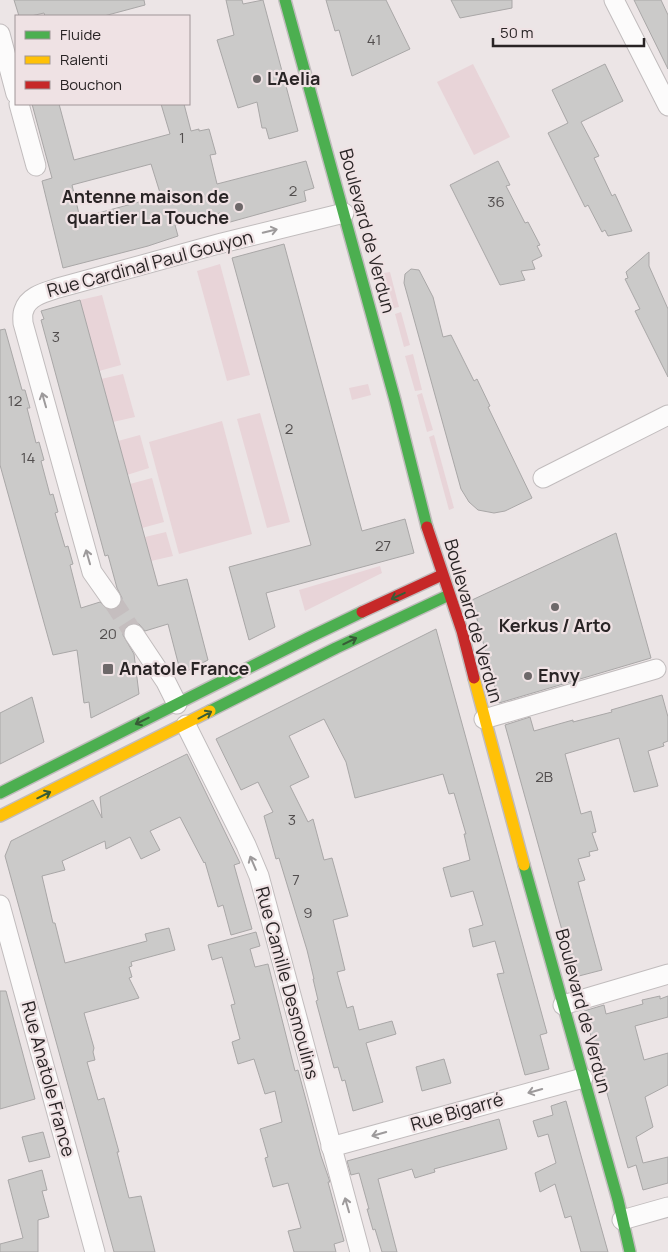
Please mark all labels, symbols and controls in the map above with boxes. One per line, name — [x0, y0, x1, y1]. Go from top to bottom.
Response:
legend — [15, 15, 190, 105]
scale bar — [493, 15, 644, 47]
text: 50 m — [500, 22, 534, 43]
text: Fluide — [60, 24, 101, 45]
house number: 41 — [367, 29, 381, 50]
text: Ralenti — [60, 49, 108, 70]
place label: L'Aelia — [267, 66, 320, 90]
marker: L'Aelia — [251, 73, 263, 85]
text: Bouchon — [60, 74, 122, 95]
house number: 1 — [179, 127, 185, 148]
street label: Boulevard de Verdun — [334, 146, 401, 316]
house number: 2 — [289, 180, 297, 201]
place label: Antenne maison de quartier La Touche — [62, 184, 229, 229]
house number: 36 — [487, 191, 505, 212]
marker: Antenne maison de quartier La Touche — [233, 201, 245, 213]
street label: Rue Cardinal Paul Gouyon — [44, 224, 255, 302]
one-way arrow — [262, 226, 278, 235]
house number: 3 — [52, 326, 60, 347]
house number: 12 — [8, 390, 22, 411]
one-way arrow — [39, 393, 49, 409]
house number: 2 — [285, 418, 293, 439]
house number: 14 — [21, 447, 35, 468]
house number: 27 — [375, 535, 391, 556]
street label: Boulevard de Verdun — [439, 536, 509, 705]
one-way arrow — [82, 549, 92, 565]
one-way arrow — [391, 591, 406, 601]
marker: Kerkus / Arto — [549, 601, 561, 613]
place label: Kerkus / Arto — [499, 613, 611, 637]
house number: 20 — [99, 623, 117, 644]
one-way arrow — [342, 636, 357, 645]
place label: Anatole France — [119, 656, 250, 680]
marker: Anatole France — [101, 662, 115, 676]
place label: Envy — [538, 663, 580, 687]
marker: Envy — [522, 670, 534, 682]
one-way arrow — [197, 710, 212, 719]
one-way arrow — [135, 717, 150, 726]
house number: 2B — [535, 766, 553, 787]
one-way arrow — [36, 790, 51, 799]
house number: 3 — [288, 809, 296, 830]
one-way arrow — [248, 856, 258, 871]
house number: 7 — [292, 869, 300, 890]
street label: Rue Camille Desmoulins — [251, 884, 325, 1082]
house number: 9 — [303, 902, 313, 923]
street label: Boulevard de Verdun — [550, 926, 617, 1096]
street label: Rue Anatole France — [17, 998, 81, 1159]
street label: Rue Bigarré — [407, 1086, 506, 1136]
one-way arrow — [528, 1086, 544, 1096]
one-way arrow — [371, 1130, 387, 1139]
one-way arrow — [342, 1197, 352, 1213]

